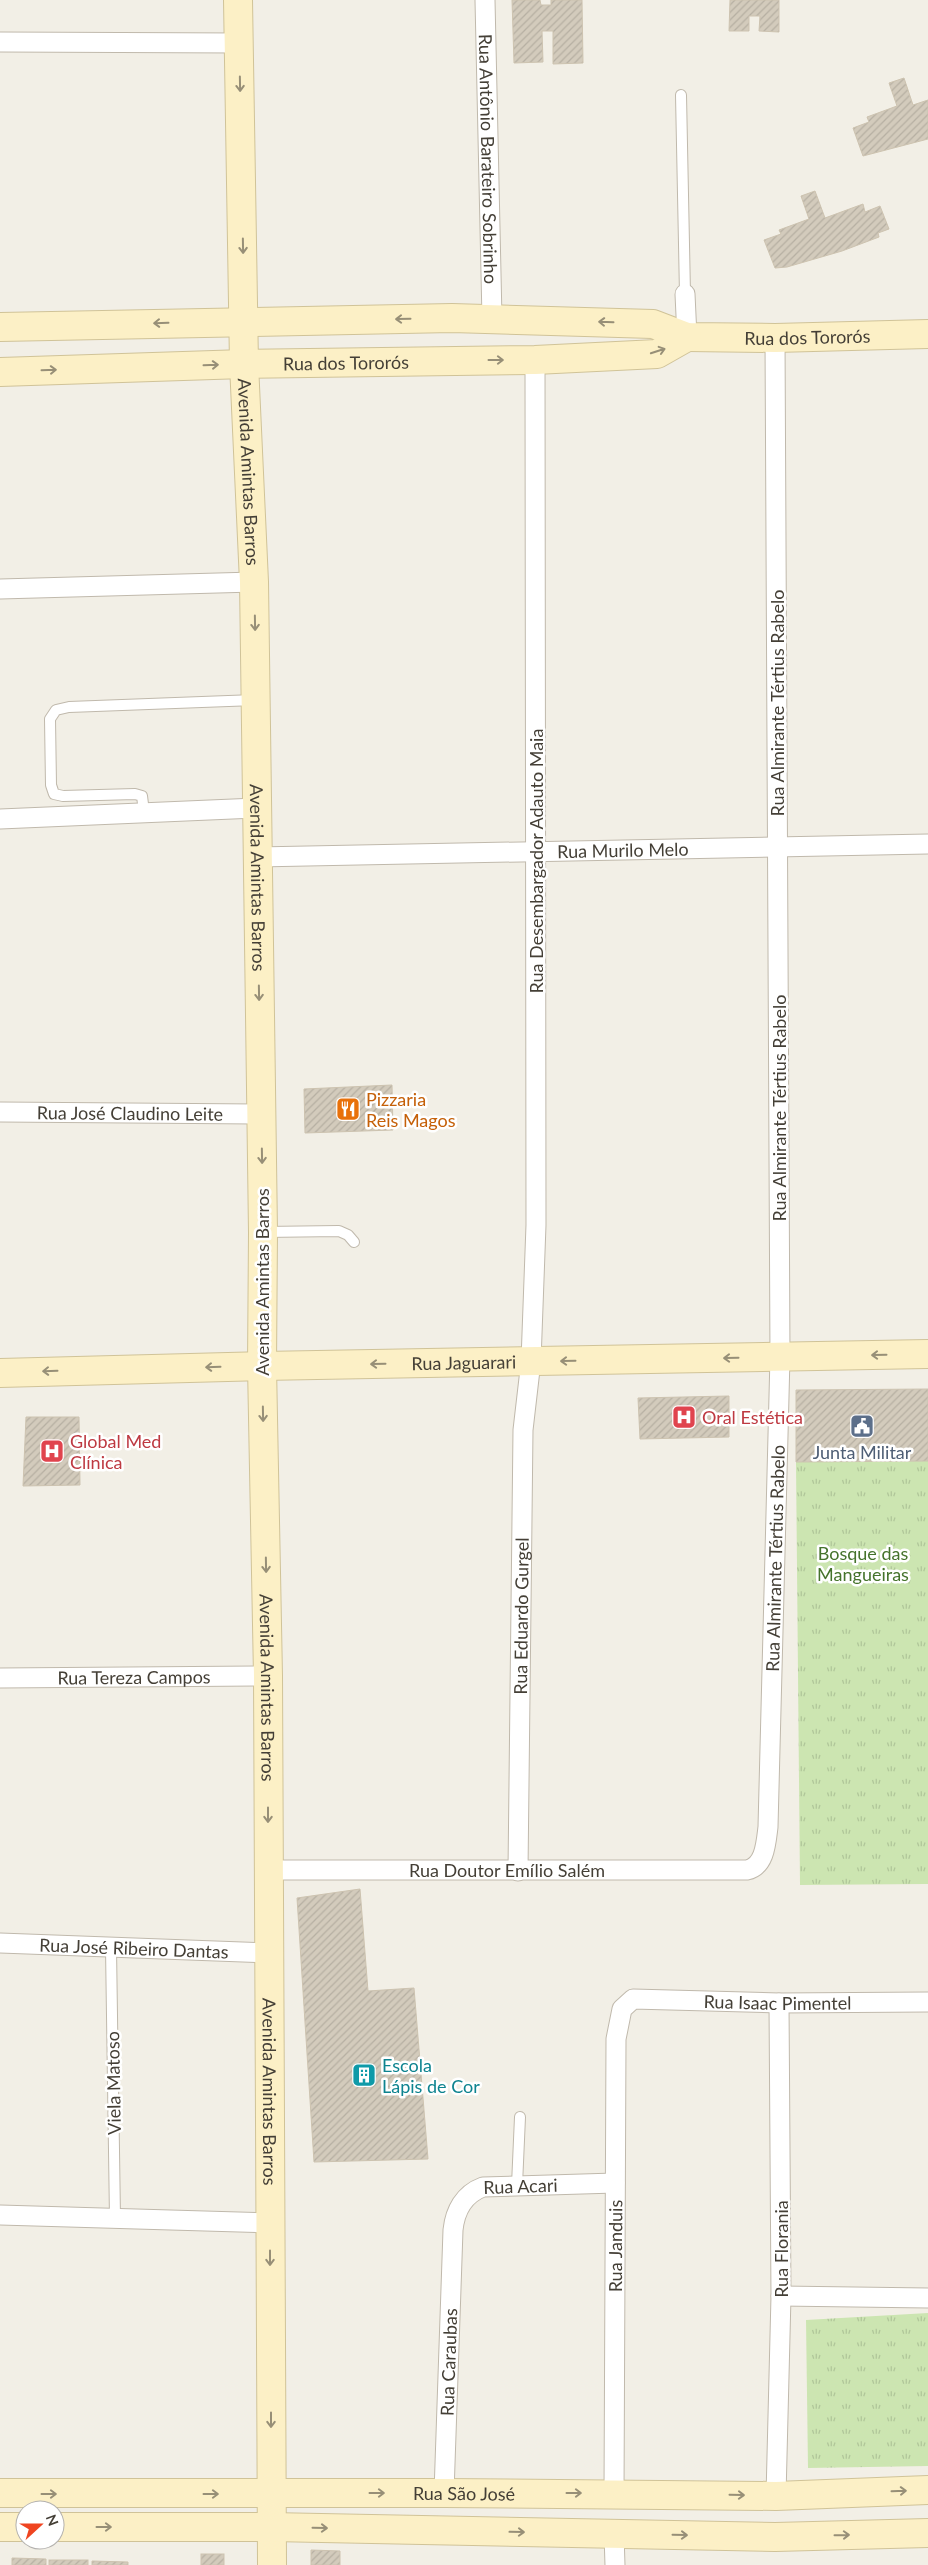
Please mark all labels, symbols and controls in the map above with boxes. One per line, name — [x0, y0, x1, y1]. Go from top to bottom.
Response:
street label: Rua Antônio Barateiro Sobrinho — [475, 34, 502, 284]
one-way arrow — [235, 75, 244, 91]
one-way arrow — [238, 238, 248, 254]
one-way arrow — [395, 314, 411, 323]
one-way arrow — [153, 318, 169, 328]
one-way arrow — [598, 318, 614, 327]
street label: Rua dos Tororós — [744, 325, 871, 349]
one-way arrow — [650, 346, 666, 356]
street label: Rua dos Tororós — [283, 351, 409, 374]
one-way arrow — [488, 355, 504, 365]
one-way arrow — [203, 361, 219, 370]
one-way arrow — [40, 365, 56, 375]
street label: Avenida Amintas Barros — [234, 378, 264, 566]
street label: Rua Almirante Tértius Rabelo — [766, 590, 788, 816]
one-way arrow — [250, 614, 260, 631]
street label: Rua Desembargador Adauto Maia — [525, 729, 547, 993]
street label: Avenida Amintas Barros — [246, 784, 270, 972]
street label: Rua Murilo Melo — [557, 838, 689, 862]
one-way arrow — [255, 985, 264, 1001]
street label: Rua Almirante Tértius Rabelo — [768, 995, 790, 1221]
place label: Pizzaria Reis Magos — [366, 1088, 456, 1131]
restaurant icon: Pizzaria Reis Magos — [335, 1096, 361, 1122]
street label: Rua José Claudino Leite — [37, 1101, 223, 1125]
one-way arrow — [257, 1147, 267, 1163]
street label: Avenida Amintas Barros — [251, 1188, 273, 1376]
street label: Rua Jaguarari — [411, 1350, 516, 1374]
one-way arrow — [872, 1350, 888, 1360]
one-way arrow — [723, 1353, 739, 1362]
one-way arrow — [561, 1356, 577, 1365]
one-way arrow — [370, 1359, 386, 1369]
one-way arrow — [205, 1362, 222, 1372]
one-way arrow — [43, 1367, 59, 1376]
hospital icon: Oral Estética — [671, 1404, 697, 1430]
one-way arrow — [258, 1406, 267, 1422]
place label: Oral Estética — [702, 1406, 803, 1428]
public building icon: Junta Militar — [849, 1413, 875, 1439]
place label: Global Med Clínica — [70, 1430, 161, 1473]
hospital icon: Global Med Clínica — [39, 1438, 65, 1464]
place label: Junta Militar — [813, 1441, 912, 1463]
street label: Rua Almirante Tértius Rabelo — [761, 1445, 789, 1672]
street label: Rua Eduardo Gurgel — [509, 1537, 533, 1695]
park label: Bosque das Mangueiras — [817, 1542, 909, 1585]
one-way arrow — [261, 1556, 271, 1573]
street label: Avenida Amintas Barros — [255, 1594, 279, 1782]
street label: Rua Tereza Campos — [57, 1665, 211, 1689]
one-way arrow — [263, 1806, 273, 1823]
street label: Rua Doutor Emílio Salém — [409, 1859, 605, 1881]
street label: Rua José Ribeiro Dantas — [39, 1933, 229, 1963]
street label: Rua Isaac Pimentel — [703, 1990, 851, 2014]
street label: Avenida Amintas Barros — [258, 1998, 281, 2186]
street label: Viela Matoso — [101, 2031, 125, 2135]
place label: Escola Lápis de Cor — [382, 2054, 480, 2097]
building icon: Escola Lápis de Cor — [351, 2062, 377, 2088]
street label: Rua Acari — [483, 2174, 558, 2198]
street label: Rua Janduis — [604, 2199, 626, 2292]
street label: Rua Florania — [770, 2200, 792, 2298]
one-way arrow — [265, 2249, 275, 2265]
street label: Rua Caraubas — [436, 2308, 461, 2416]
one-way arrow — [266, 2412, 276, 2428]
street label: Rua São José — [413, 2482, 515, 2505]
one-way arrow — [891, 2487, 907, 2496]
one-way arrow — [368, 2488, 385, 2498]
one-way arrow — [566, 2488, 582, 2498]
one-way arrow — [40, 2489, 56, 2499]
one-way arrow — [202, 2489, 219, 2499]
one-way arrow — [728, 2490, 745, 2500]
north arrow — [15, 2500, 65, 2550]
text: N — [43, 2512, 62, 2528]
one-way arrow — [95, 2522, 111, 2532]
one-way arrow — [312, 2523, 328, 2533]
one-way arrow — [509, 2527, 525, 2537]
one-way arrow — [672, 2530, 688, 2540]
one-way arrow — [834, 2530, 850, 2540]

